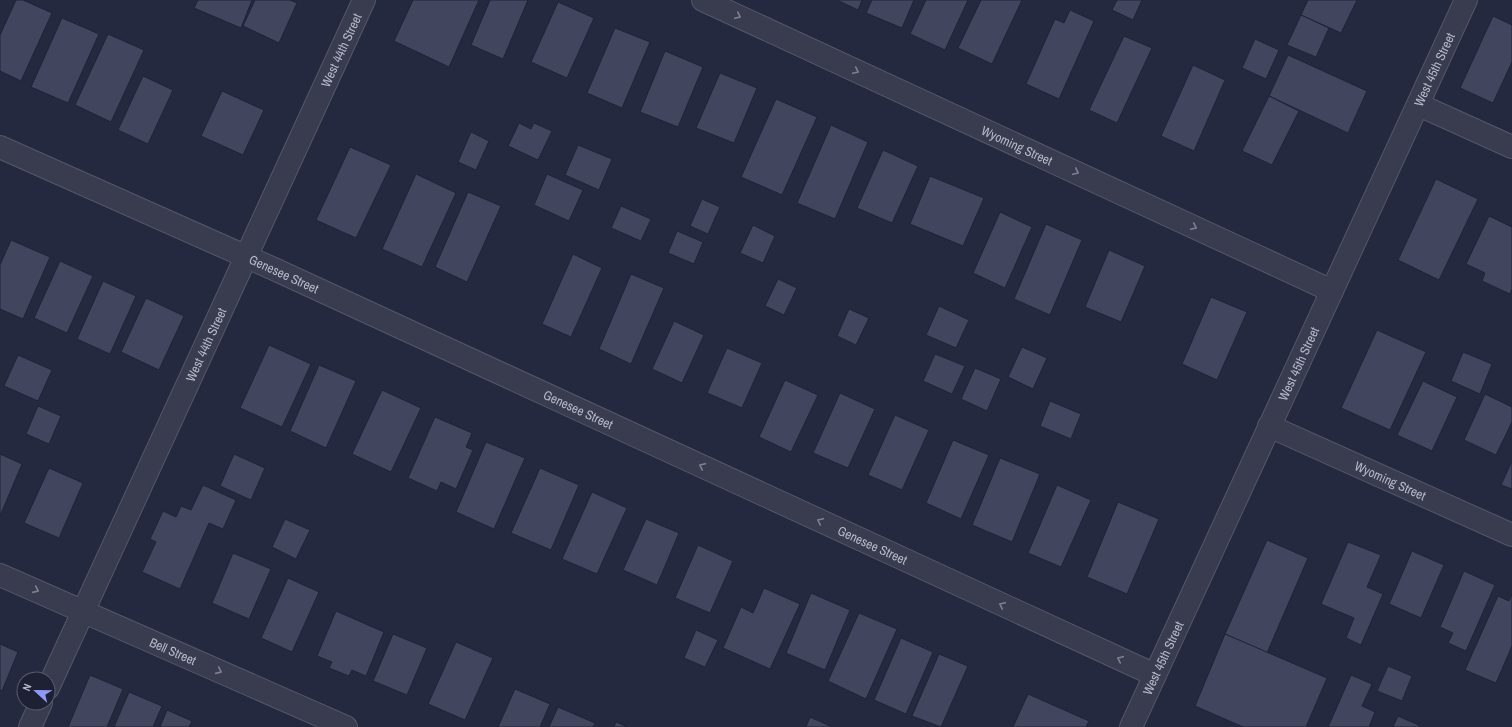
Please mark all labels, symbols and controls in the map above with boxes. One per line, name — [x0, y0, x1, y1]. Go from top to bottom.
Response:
street label: West 44th Street — [317, 11, 366, 90]
one-way arrow — [734, 11, 742, 19]
street label: West 45th Street — [1410, 30, 1459, 109]
one-way arrow — [852, 66, 860, 74]
street label: Wyoming Street — [979, 122, 1055, 170]
one-way arrow — [1072, 167, 1079, 175]
one-way arrow — [1190, 222, 1197, 230]
street label: Genesee Street — [246, 251, 321, 297]
street label: West 44th Street — [182, 305, 231, 384]
street label: West 45th Street — [1275, 324, 1323, 404]
street label: Genesee Street — [541, 386, 616, 433]
street label: Wyoming Street — [1352, 457, 1429, 504]
one-way arrow — [699, 463, 706, 471]
one-way arrow — [817, 518, 825, 526]
street label: Genesee Street — [835, 522, 910, 569]
one-way arrow — [32, 586, 39, 594]
one-way arrow — [998, 602, 1006, 610]
street label: West 45th Street — [1139, 619, 1188, 698]
street label: Bell Street — [147, 634, 199, 669]
one-way arrow — [1117, 656, 1124, 664]
one-way arrow — [214, 666, 222, 674]
north arrow — [16, 671, 56, 711]
text: N — [19, 682, 34, 693]

